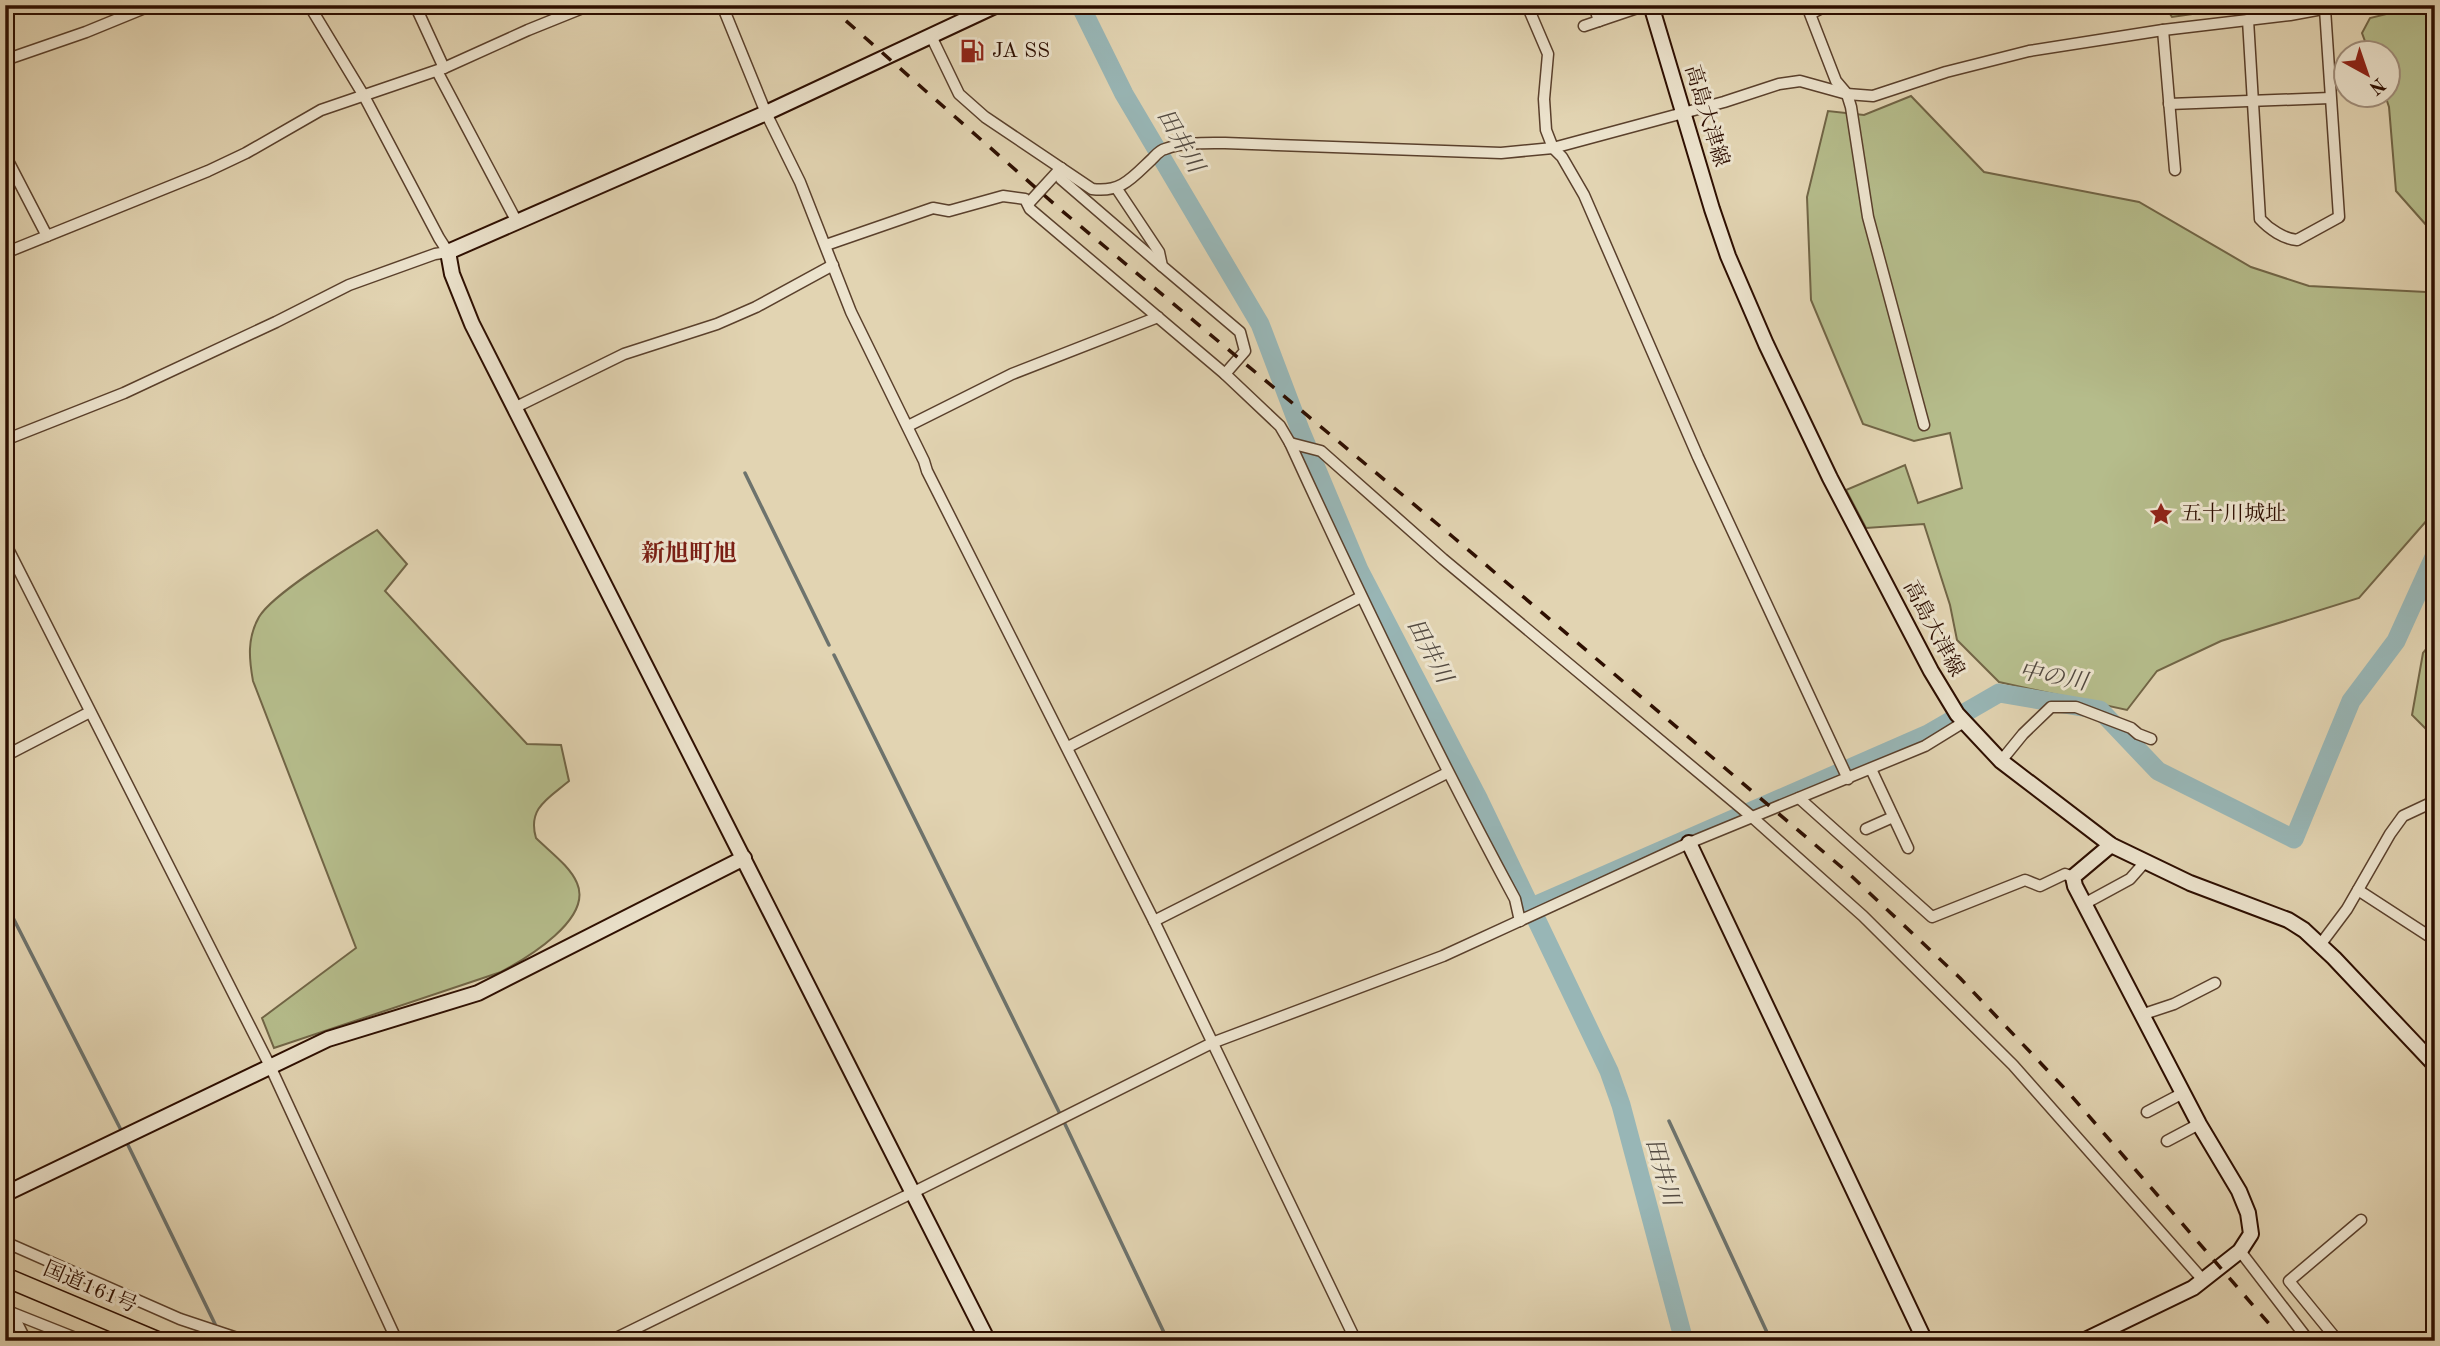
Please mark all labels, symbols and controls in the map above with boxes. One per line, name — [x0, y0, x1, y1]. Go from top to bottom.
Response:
fuel station icon: JA SS — [958, 37, 986, 65]
north arrow — [2332, 38, 2402, 108]
place label: JA SS — [992, 41, 1050, 62]
street label: 高島大津線 — [1681, 62, 1733, 169]
text: N — [2364, 73, 2388, 97]
water label: 田井川 — [1153, 104, 1210, 179]
place icon: 五十川城址 — [2147, 500, 2175, 528]
place label: 五十川城址 — [2181, 502, 2286, 525]
district label: 新旭町旭 — [641, 540, 737, 567]
street label: 高島大津線 — [1899, 577, 1969, 680]
water label: 田井川 — [1403, 614, 1459, 690]
water label: 中の川 — [2017, 658, 2092, 695]
water label: 田井川 — [1641, 1135, 1685, 1211]
street label: 国道161号 — [40, 1257, 141, 1317]

